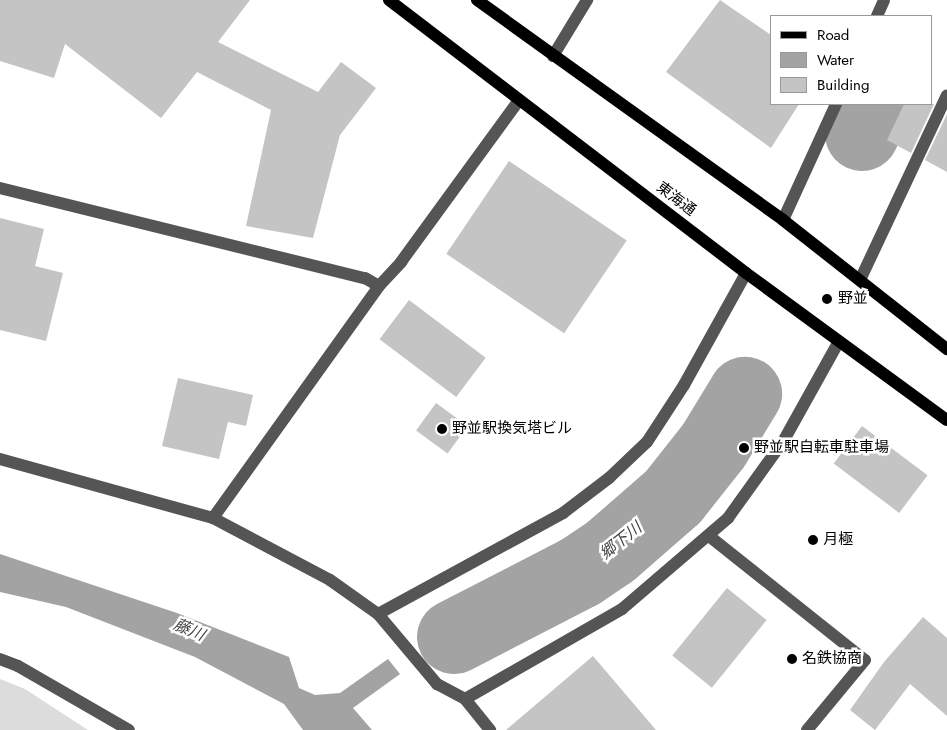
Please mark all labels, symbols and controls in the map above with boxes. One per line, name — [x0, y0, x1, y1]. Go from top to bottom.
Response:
legend — [770, 15, 932, 105]
text: Road — [817, 24, 849, 46]
text: Water — [817, 49, 854, 71]
text: Building — [817, 74, 869, 96]
street label: 東海通 — [653, 178, 699, 220]
place label: 野並 — [838, 290, 868, 308]
marker: 野並 — [820, 292, 834, 306]
place label: 野並駅換気塔ビル — [452, 420, 572, 438]
marker: 野並駅換気塔ビル — [436, 423, 448, 435]
place label: 野並駅自転車駐車場 — [754, 439, 889, 457]
marker: 野並駅自転車駐車場 — [738, 442, 750, 454]
water label: 郷下川 — [596, 518, 646, 564]
place label: 月極 — [823, 531, 853, 549]
marker: 月極 — [807, 534, 819, 546]
water label: 藤川 — [171, 615, 207, 645]
place label: 名鉄協商 — [802, 650, 862, 668]
marker: 名鉄協商 — [786, 653, 798, 665]

